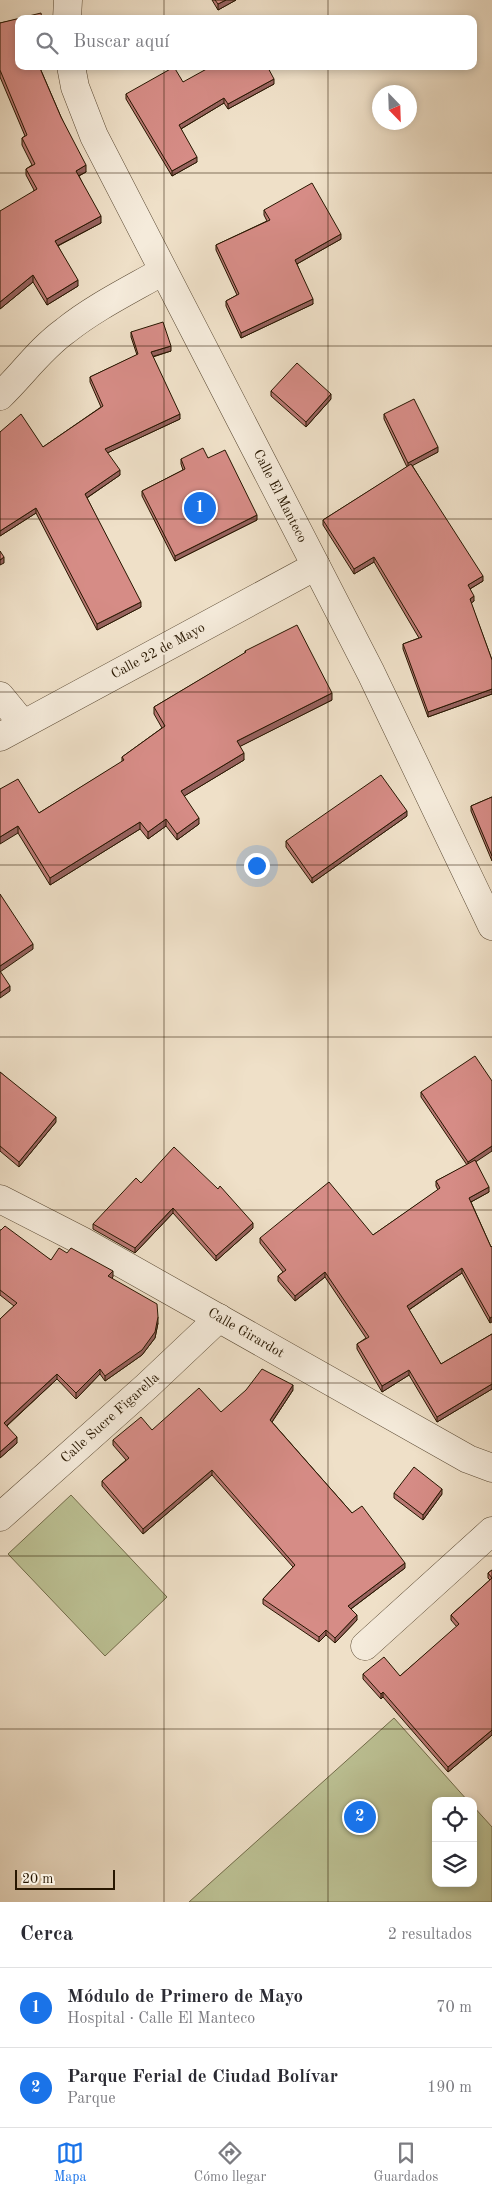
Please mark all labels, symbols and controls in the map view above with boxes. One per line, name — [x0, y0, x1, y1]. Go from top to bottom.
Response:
search box — [15, 15, 477, 70]
icon: search — [33, 29, 61, 57]
text: Buscar aquí — [73, 33, 169, 52]
north arrow — [372, 85, 417, 130]
street label: Calle El Manteco — [251, 447, 309, 545]
pin: 1 — [184, 489, 216, 527]
street label: Calle 22 de Mayo — [109, 620, 207, 682]
your location — [244, 853, 270, 879]
street label: Calle Girardot — [205, 1306, 287, 1361]
street label: Calle Sucre Figarella — [58, 1370, 162, 1466]
map controls — [432, 1797, 477, 1887]
button: locate — [432, 1797, 477, 1842]
pin: 2 — [344, 1798, 376, 1836]
button: layers — [432, 1842, 477, 1887]
scale bar — [15, 1867, 115, 1890]
text: 20 m — [22, 1872, 53, 1886]
text: Cerca — [20, 1924, 73, 1945]
text: 2 resultados — [388, 1927, 472, 1943]
text: Módulo de Primero de Mayo — [67, 1988, 303, 2007]
text: 1 — [31, 2000, 41, 2016]
text: 70 m — [436, 2000, 472, 2016]
text: Hospital · Calle El Manteco — [67, 2011, 255, 2027]
text: Parque Ferial de Ciudad Bolívar — [67, 2068, 338, 2087]
text: 2 — [31, 2080, 41, 2096]
text: 190 m — [427, 2080, 472, 2096]
text: Parque — [67, 2091, 116, 2107]
tab: Mapa — [54, 2139, 86, 2186]
tab: Cómo llegar — [194, 2139, 266, 2186]
tab: Guardados — [374, 2139, 438, 2186]

